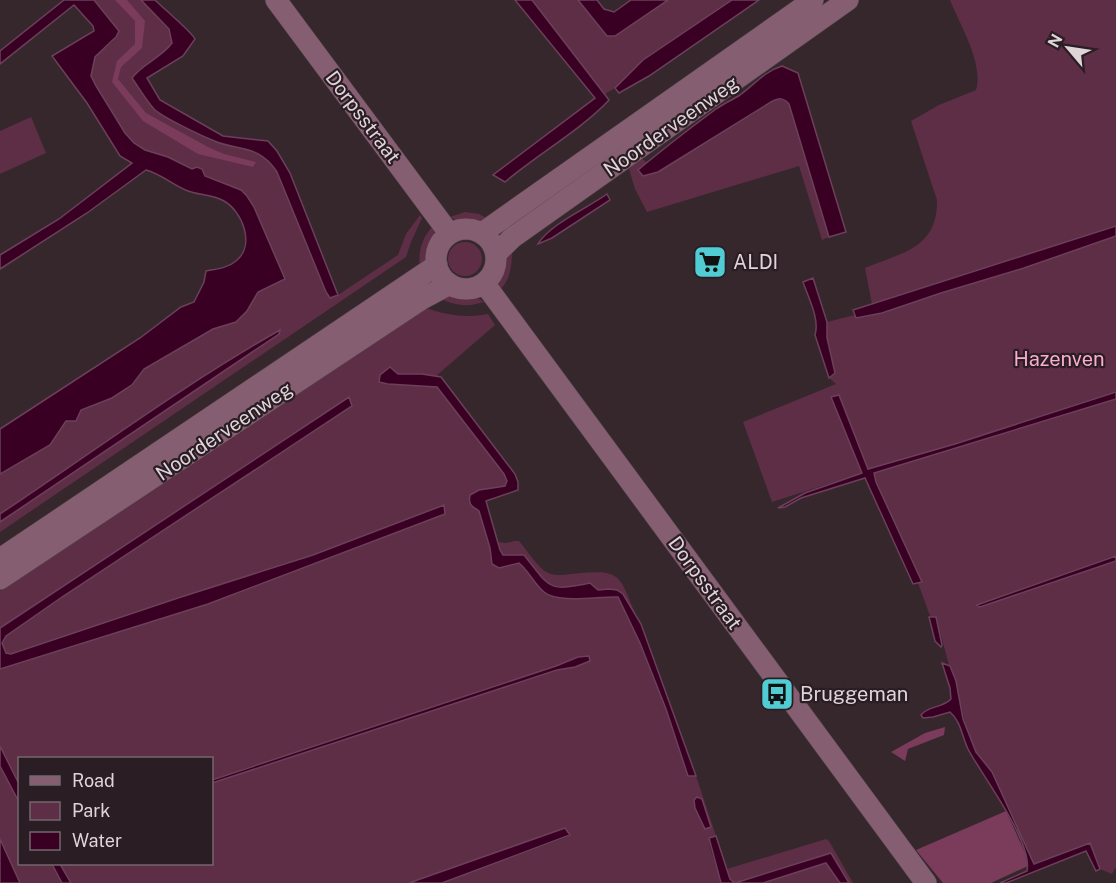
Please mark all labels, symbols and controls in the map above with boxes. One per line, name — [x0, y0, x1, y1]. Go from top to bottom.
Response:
north arrow — [1038, 18, 1098, 78]
text: N — [1044, 31, 1067, 51]
street label: Dorpsstraat — [320, 66, 406, 168]
street label: Noorderveenweg — [599, 70, 743, 182]
supermarket icon: ALDI — [692, 244, 728, 280]
place label: ALDI — [733, 250, 778, 274]
park label: Hazenven — [1013, 347, 1105, 371]
street label: Noorderveenweg — [151, 376, 297, 486]
street label: Dorpsstraat — [663, 532, 747, 634]
bus stop icon: Bruggeman — [759, 676, 795, 712]
place label: Bruggeman — [800, 682, 908, 706]
legend — [18, 757, 213, 865]
text: Road — [72, 770, 115, 791]
text: Park — [72, 800, 110, 821]
text: Water — [72, 830, 122, 851]

